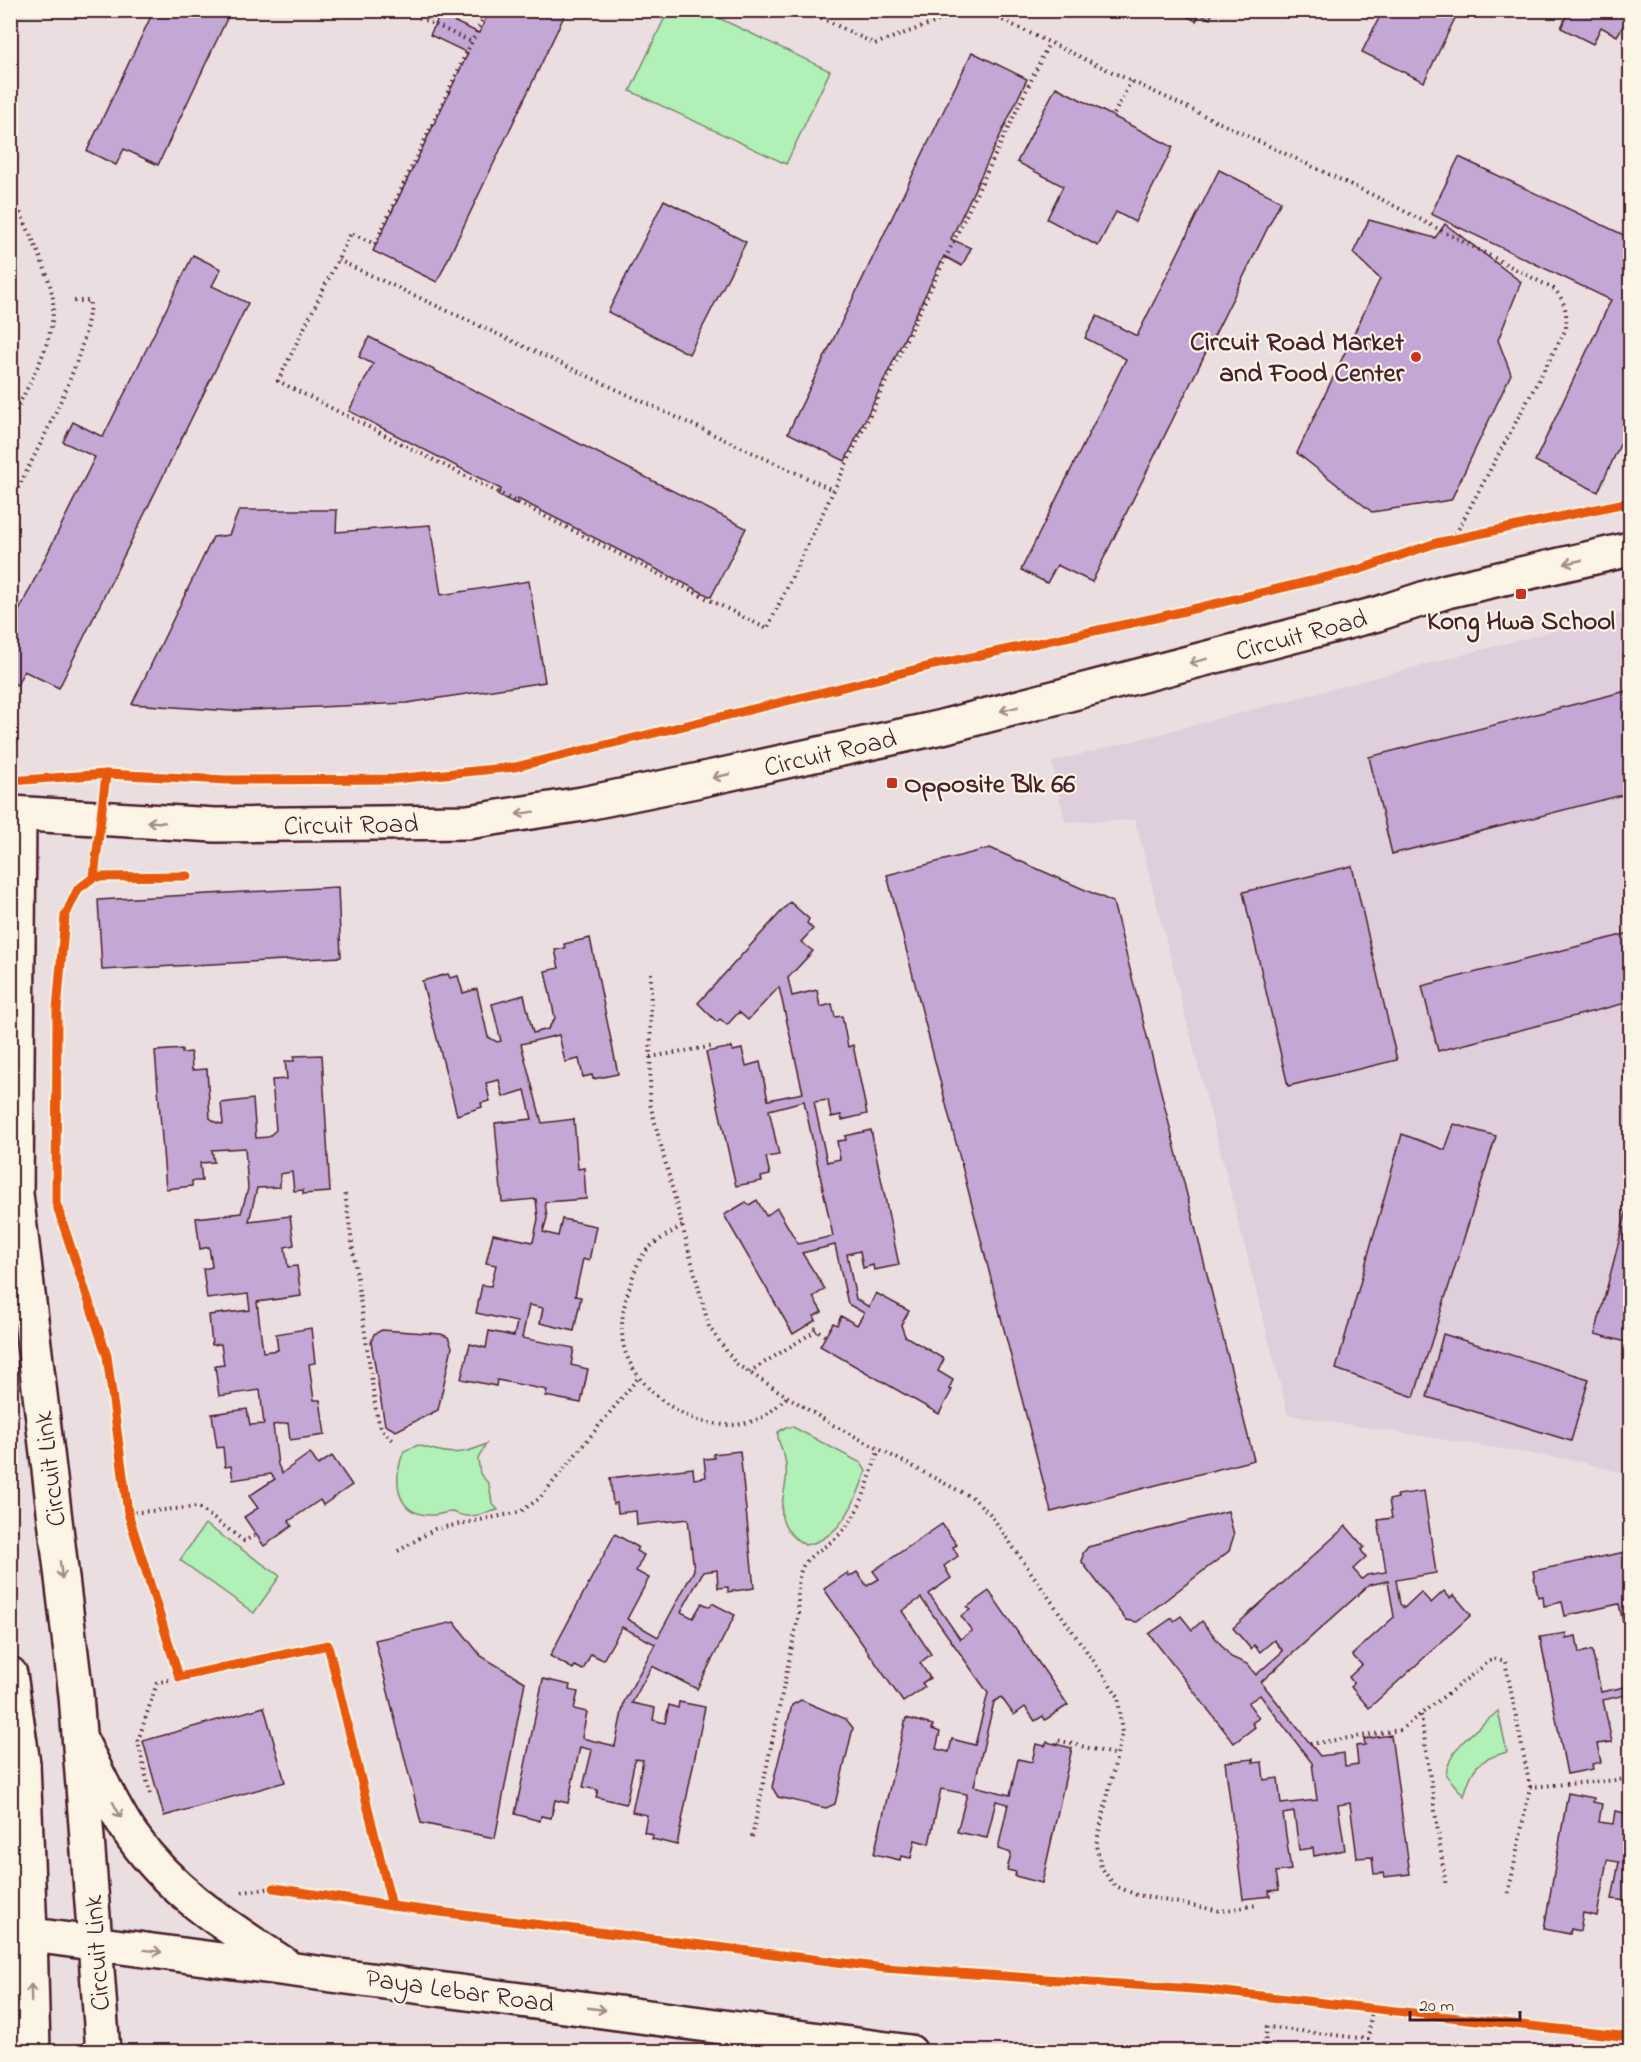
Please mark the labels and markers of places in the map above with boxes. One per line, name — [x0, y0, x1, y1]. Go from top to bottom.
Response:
place label: Circuit Road Market and Food Center — [1190, 324, 1405, 394]
marker: Circuit Road Market and Food Center — [1409, 350, 1423, 364]
marker: Kong Hwa School — [1514, 587, 1528, 601]
place label: Kong Hwa School — [1427, 603, 1615, 643]
place label: Opposite Blk 66 — [904, 766, 1075, 805]
marker: Opposite Blk 66 — [885, 776, 899, 790]

